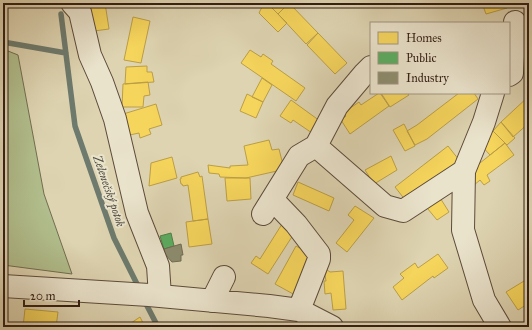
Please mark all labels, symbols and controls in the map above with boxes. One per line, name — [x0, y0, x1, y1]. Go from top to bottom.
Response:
legend — [370, 22, 510, 94]
text: Homes — [406, 31, 442, 45]
text: Public — [406, 51, 437, 65]
text: Industry — [406, 71, 449, 85]
water label: Zelenečský potok — [89, 153, 128, 229]
scale bar — [24, 282, 79, 308]
text: 20 m — [30, 289, 56, 303]

